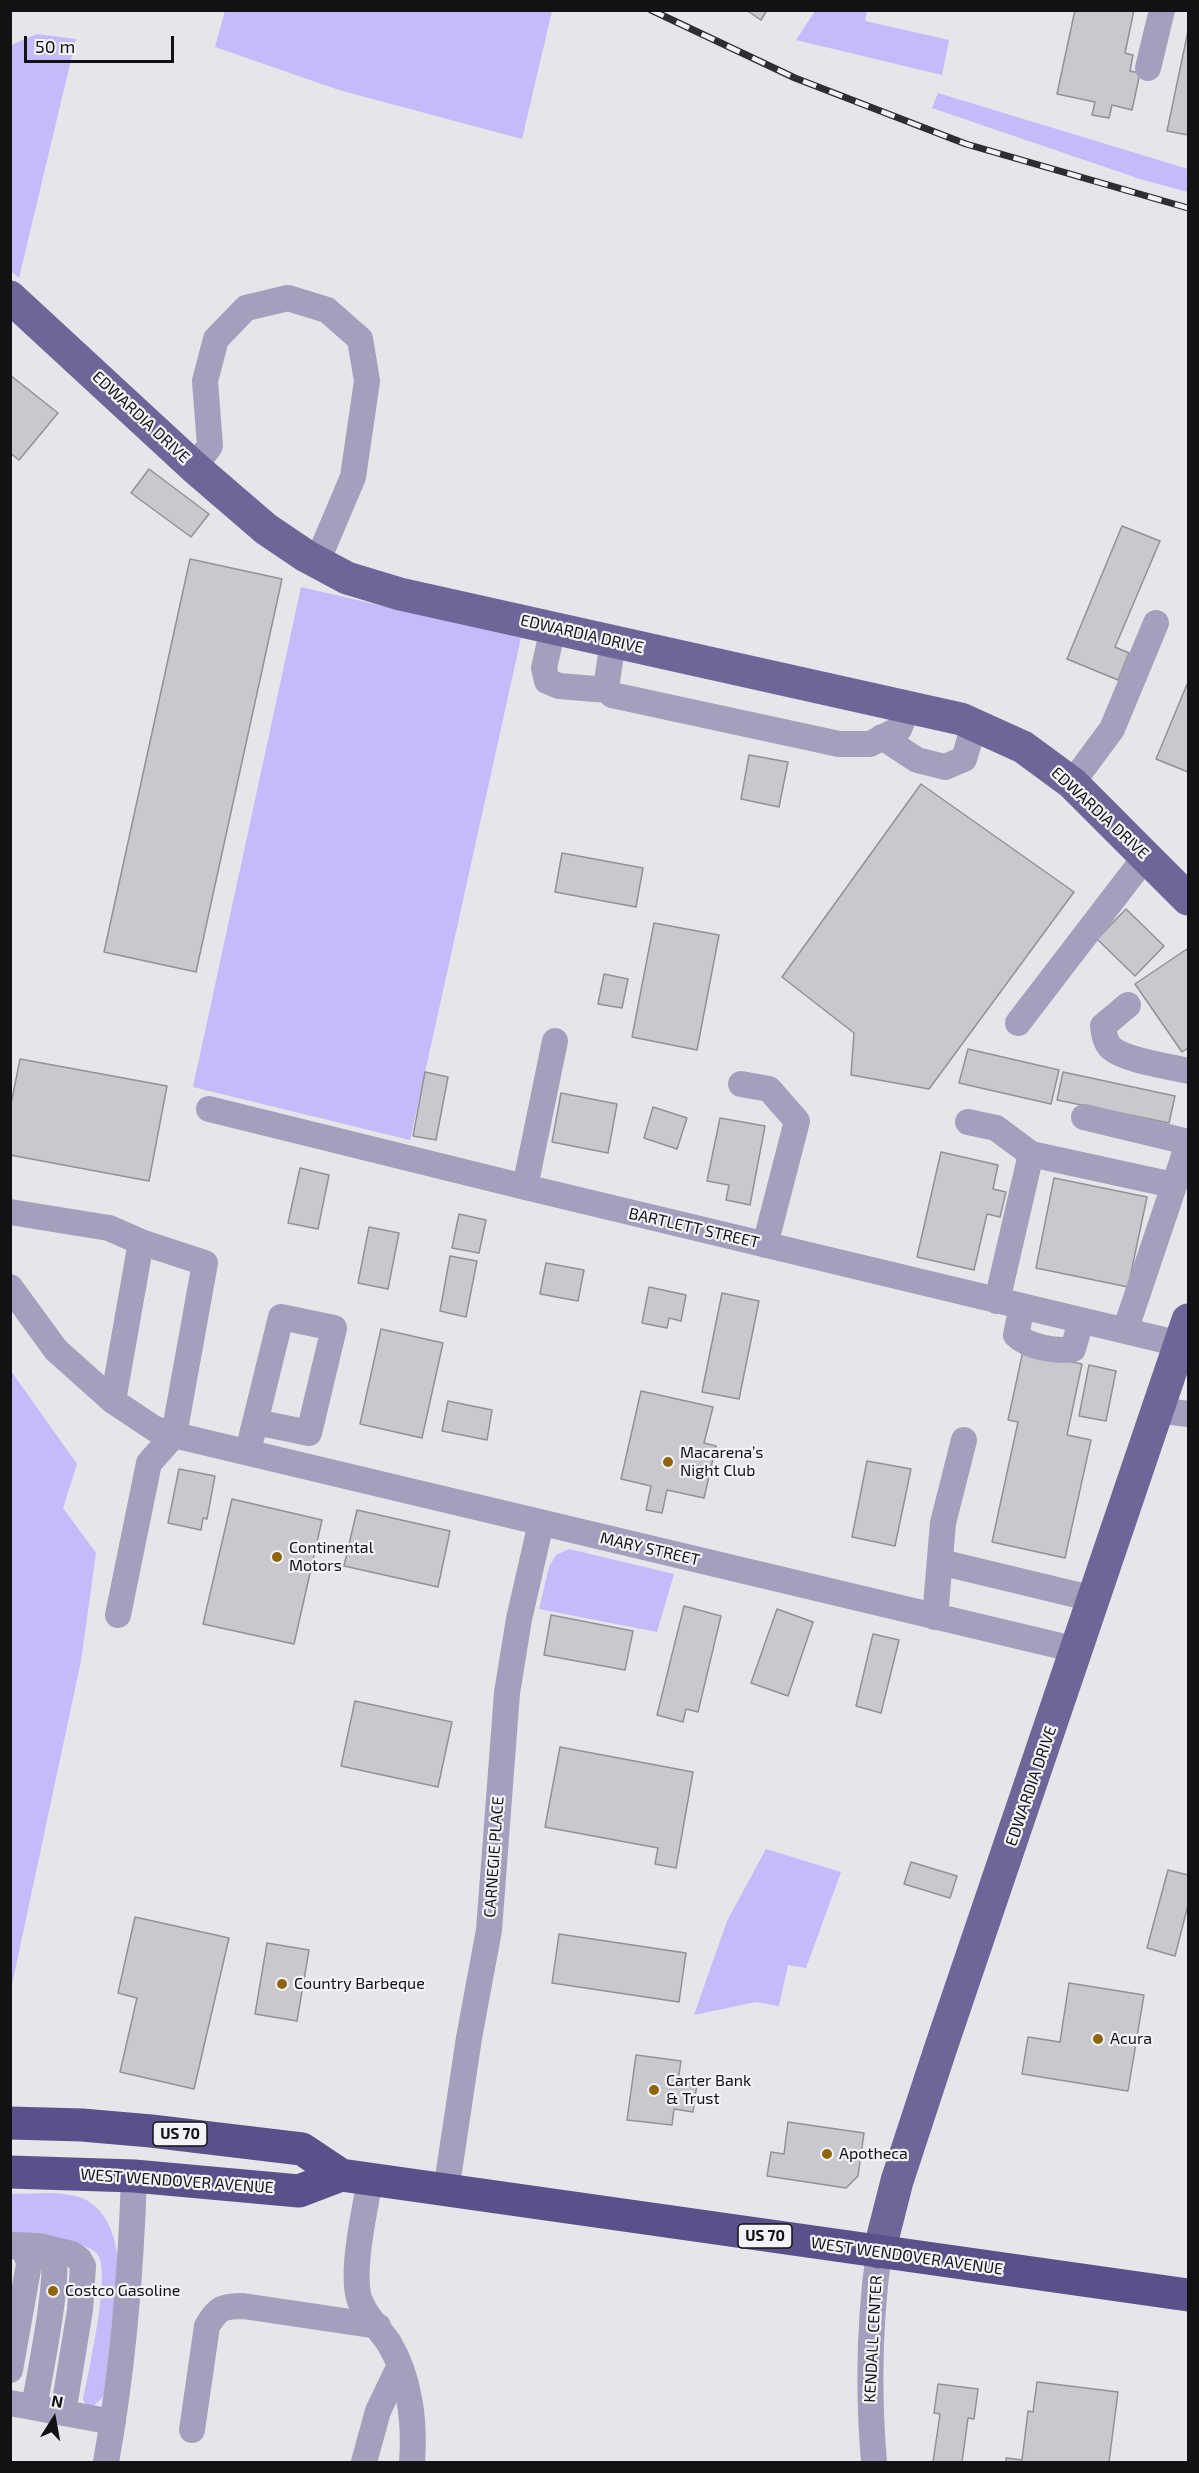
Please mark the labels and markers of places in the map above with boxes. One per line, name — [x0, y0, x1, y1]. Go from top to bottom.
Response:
place label: Macarena’s Night Club — [680, 1443, 763, 1481]
marker: Macarena’s Night Club — [661, 1455, 675, 1469]
place label: Continental Motors — [289, 1538, 373, 1576]
marker: Continental Motors — [270, 1550, 284, 1564]
place label: Country Barbeque — [294, 1974, 425, 1994]
marker: Country Barbeque — [275, 1977, 289, 1991]
place label: Acura — [1110, 2029, 1152, 2049]
marker: Acura — [1091, 2032, 1105, 2046]
place label: Carter Bank & Trust — [666, 2071, 751, 2109]
marker: Carter Bank & Trust — [647, 2083, 661, 2097]
place label: Apotheca — [839, 2144, 908, 2164]
marker: Apotheca — [820, 2147, 834, 2161]
place label: Costco Gasoline — [65, 2281, 180, 2301]
marker: Costco Gasoline — [46, 2284, 60, 2298]

